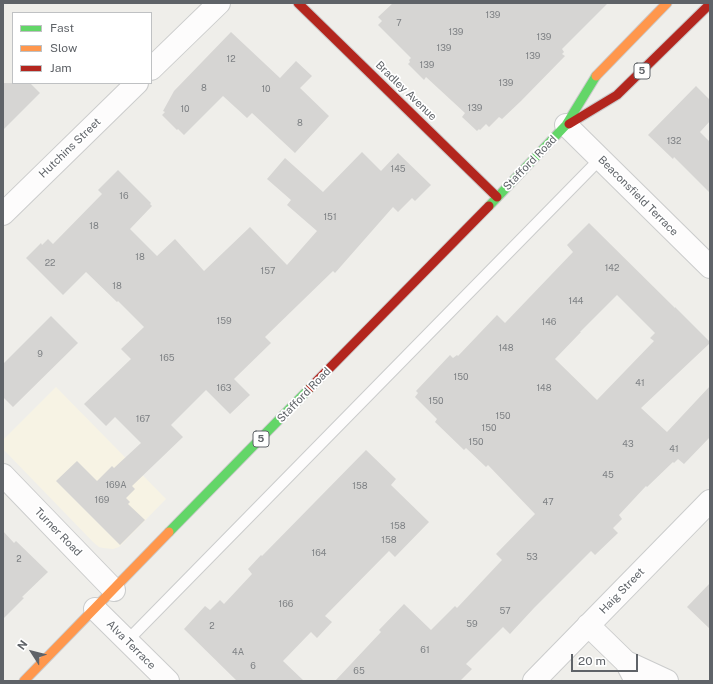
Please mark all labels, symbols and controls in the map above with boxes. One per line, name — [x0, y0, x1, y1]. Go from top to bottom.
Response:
house number: 139 — [486, 10, 500, 20]
legend — [12, 12, 152, 84]
house number: 7 — [396, 18, 402, 28]
text: Fast — [50, 21, 74, 35]
house number: 139 — [449, 27, 463, 37]
house number: 139 — [537, 32, 551, 42]
text: Slow — [50, 41, 77, 55]
house number: 139 — [437, 43, 451, 53]
house number: 139 — [526, 51, 540, 61]
house number: 12 — [226, 54, 236, 64]
street label: Bradley Avenue — [373, 59, 439, 123]
house number: 139 — [420, 60, 434, 70]
text: Jam — [50, 61, 72, 75]
road number: 5 — [634, 63, 650, 79]
house number: 139 — [499, 78, 513, 88]
house number: 8 — [201, 83, 207, 93]
house number: 10 — [261, 84, 271, 94]
house number: 139 — [468, 103, 482, 113]
house number: 10 — [180, 104, 190, 114]
street label: Hutchins Street — [36, 115, 104, 181]
house number: 8 — [297, 118, 303, 128]
street label: Stafford Road — [500, 133, 560, 193]
house number: 132 — [667, 136, 681, 146]
street label: Beaconsfield Terrace — [595, 153, 681, 239]
house number: 145 — [390, 164, 406, 174]
house number: 16 — [119, 191, 129, 201]
house number: 151 — [323, 212, 337, 222]
house number: 18 — [89, 221, 99, 231]
house number: 18 — [135, 252, 145, 262]
house number: 22 — [45, 258, 55, 268]
house number: 142 — [605, 263, 619, 273]
house number: 157 — [261, 266, 275, 276]
house number: 18 — [112, 281, 122, 291]
house number: 144 — [569, 296, 583, 306]
house number: 159 — [216, 316, 232, 326]
house number: 146 — [542, 317, 556, 327]
house number: 148 — [498, 343, 514, 353]
house number: 9 — [37, 349, 43, 359]
house number: 165 — [159, 353, 175, 363]
street label: Stafford Road — [274, 365, 334, 425]
house number: 150 — [454, 372, 468, 382]
house number: 41 — [635, 378, 645, 388]
house number: 163 — [217, 383, 231, 393]
house number: 148 — [536, 383, 552, 393]
house number: 150 — [429, 396, 443, 406]
house number: 150 — [496, 411, 510, 421]
house number: 167 — [136, 414, 150, 424]
house number: 150 — [482, 423, 496, 433]
road number: 5 — [253, 431, 269, 447]
house number: 150 — [469, 437, 483, 447]
house number: 43 — [622, 439, 634, 449]
house number: 41 — [669, 444, 679, 454]
house number: 45 — [602, 470, 614, 480]
house number: 169A — [105, 480, 127, 490]
house number: 158 — [352, 481, 368, 491]
house number: 169 — [95, 495, 109, 505]
house number: 47 — [542, 497, 554, 507]
street label: Turner Road — [32, 505, 84, 559]
house number: 158 — [390, 521, 406, 531]
house number: 158 — [381, 535, 397, 545]
house number: 164 — [312, 548, 326, 558]
house number: 53 — [526, 552, 538, 562]
house number: 2 — [16, 554, 22, 564]
street label: Haig Street — [597, 565, 647, 617]
house number: 166 — [279, 599, 293, 609]
house number: 57 — [499, 606, 511, 616]
street label: Alva Terrace — [104, 618, 158, 672]
house number: 59 — [466, 619, 478, 629]
house number: 2 — [209, 621, 215, 631]
north arrow — [12, 632, 52, 672]
text: N — [15, 638, 30, 652]
house number: 61 — [420, 645, 430, 655]
scale bar — [573, 646, 640, 672]
house number: 4A — [232, 647, 244, 657]
text: 20 m — [578, 654, 606, 668]
house number: 6 — [250, 661, 256, 671]
house number: 65 — [353, 666, 365, 676]

